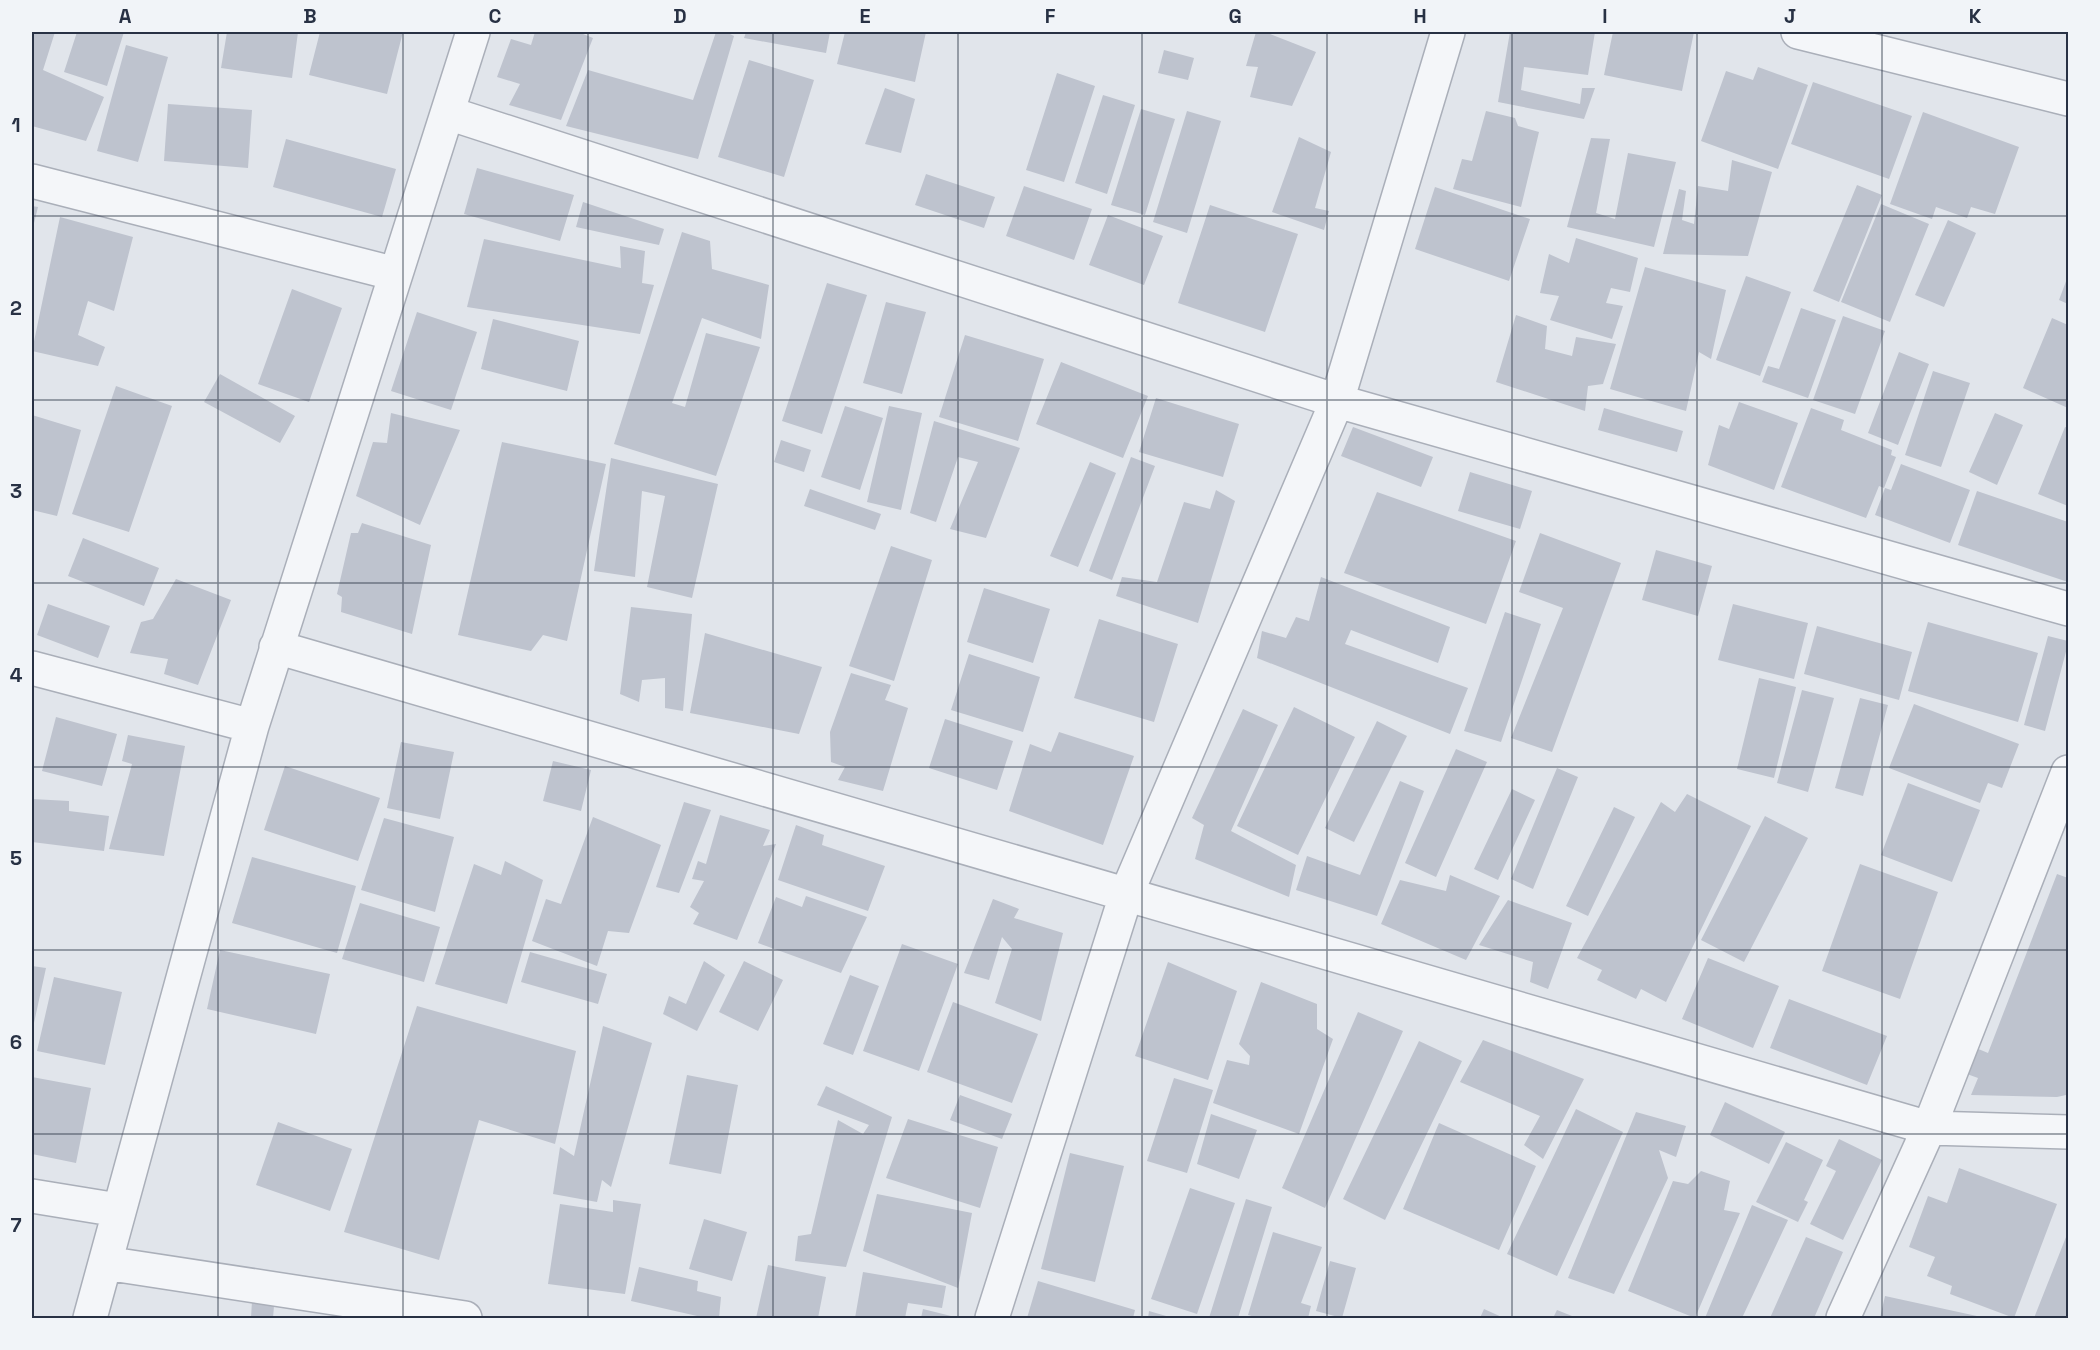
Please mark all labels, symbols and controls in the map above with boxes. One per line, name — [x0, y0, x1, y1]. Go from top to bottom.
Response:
text: A — [119, 3, 132, 29]
text: B — [303, 3, 317, 29]
text: C — [489, 3, 502, 29]
text: D — [673, 3, 687, 29]
text: E — [859, 3, 871, 29]
text: F — [1045, 3, 1056, 29]
text: G — [1228, 3, 1242, 29]
text: H — [1413, 3, 1427, 29]
text: I — [1602, 3, 1608, 29]
text: J — [1784, 3, 1796, 29]
text: K — [1969, 3, 1982, 29]
text: 1 — [11, 112, 21, 138]
text: 2 — [10, 295, 22, 321]
text: 3 — [10, 478, 22, 504]
text: 4 — [10, 662, 23, 688]
text: 5 — [10, 845, 22, 871]
text: 6 — [10, 1029, 22, 1055]
text: 7 — [10, 1212, 22, 1238]

